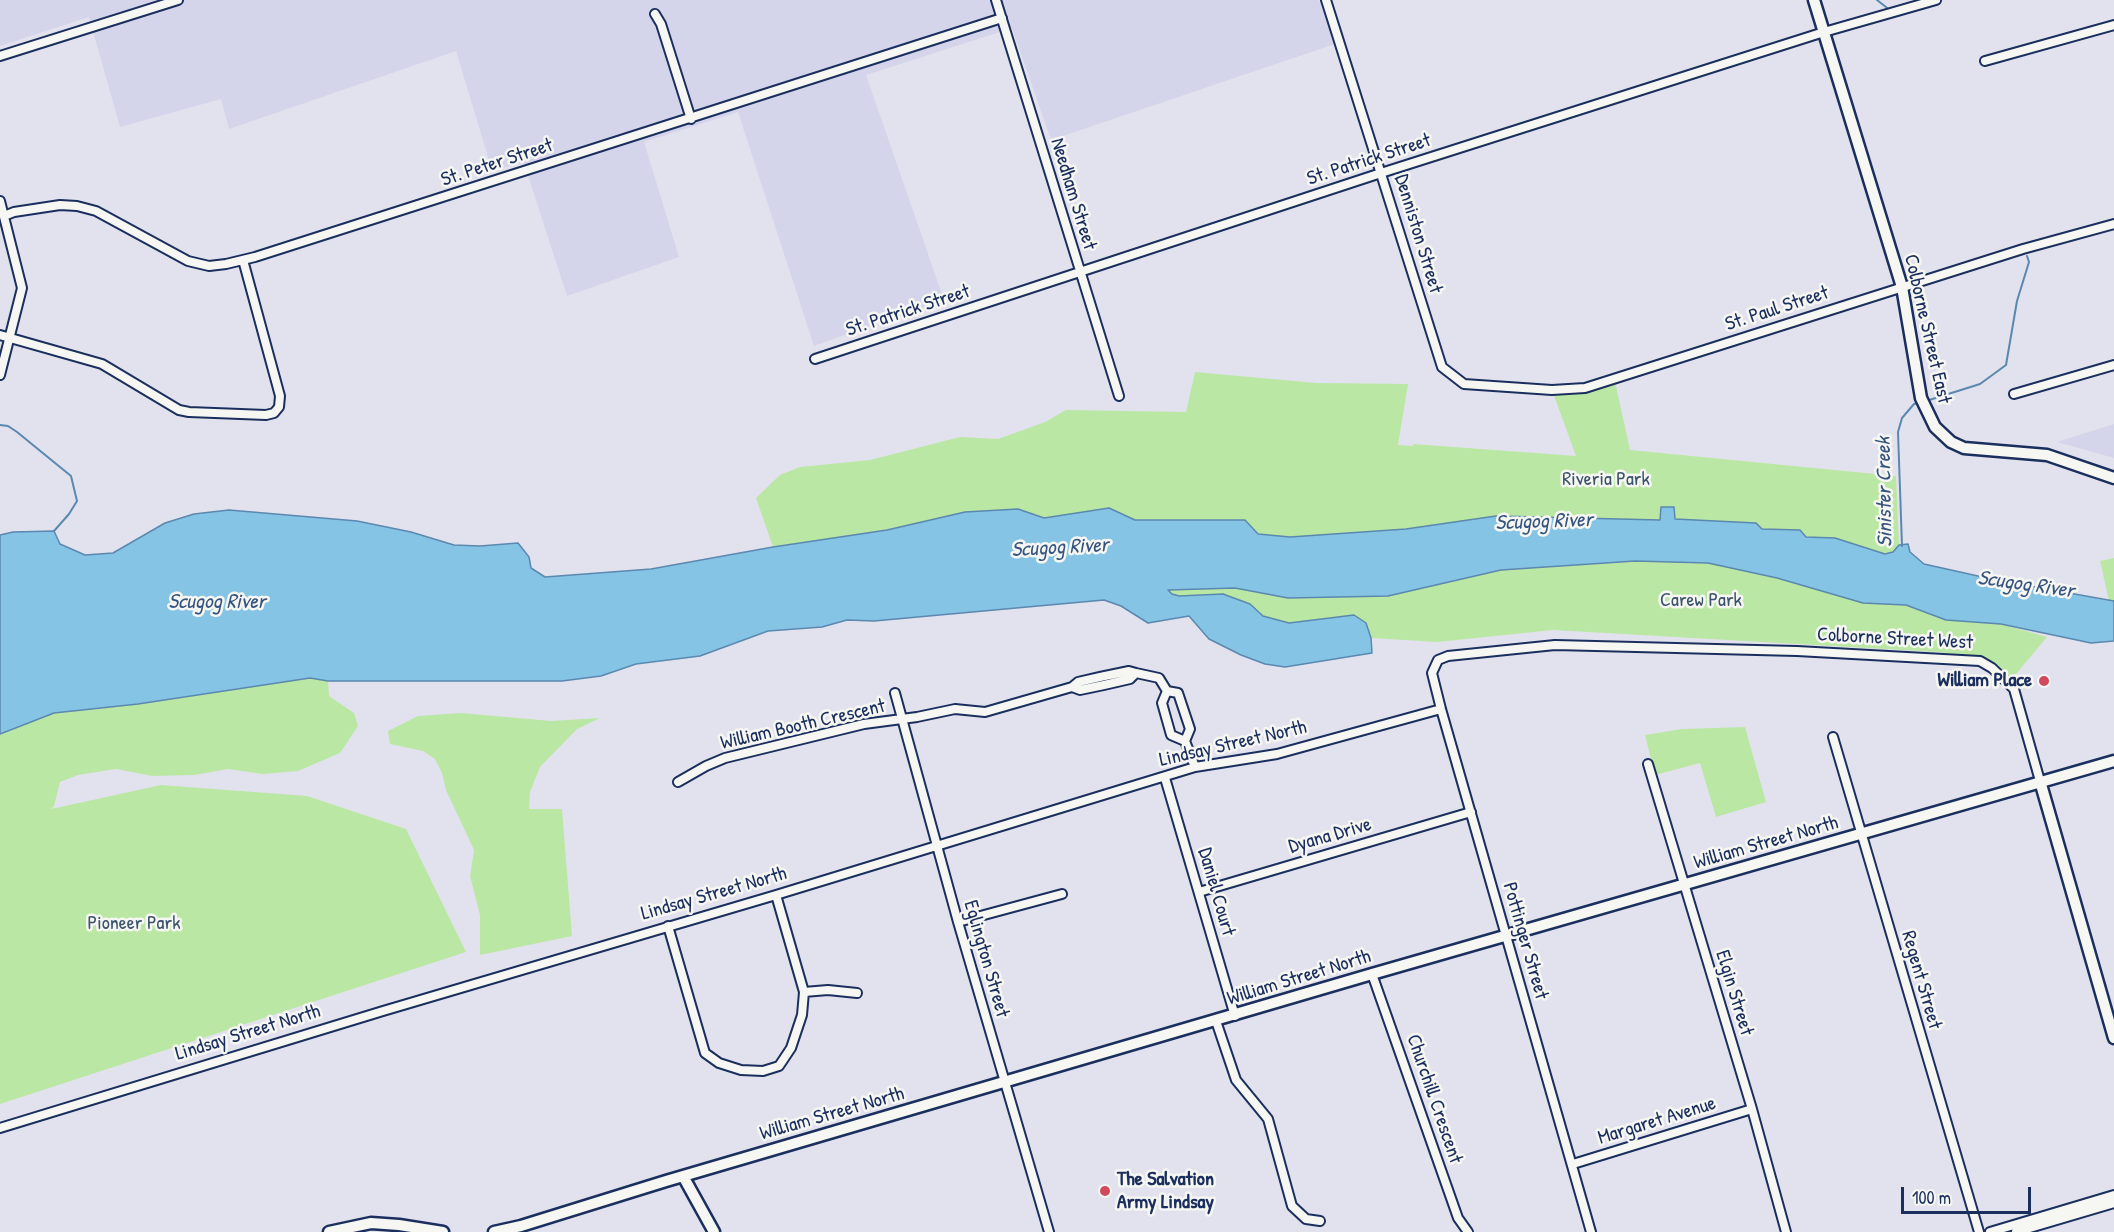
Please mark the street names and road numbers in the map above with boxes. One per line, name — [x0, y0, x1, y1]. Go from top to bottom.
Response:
street label: St. Patrick Street — [1304, 129, 1434, 191]
street label: St. Peter Street — [438, 134, 556, 192]
street label: Needham Street — [1045, 135, 1101, 253]
street label: Denniston Street — [1389, 172, 1447, 296]
street label: Colborne Street East — [1898, 252, 1956, 406]
street label: St. Patrick Street — [843, 280, 973, 342]
street label: St. Paul Street — [1722, 281, 1832, 337]
street label: Colborne Street West — [1816, 623, 1974, 655]
street label: William Booth Crescent — [718, 694, 888, 756]
street label: Lindsay Street North — [1157, 715, 1309, 773]
street label: William Street North — [1691, 811, 1841, 875]
street label: Dyana Drive — [1286, 813, 1374, 859]
street label: Daniel Court — [1192, 845, 1240, 939]
street label: Lindsay Street North — [639, 862, 789, 926]
street label: Pottinger Street — [1497, 880, 1553, 1002]
street label: Eglington Street — [958, 898, 1014, 1020]
street label: Regent Street — [1896, 928, 1946, 1032]
street label: William Street North — [1224, 945, 1374, 1011]
street label: Elgin Street — [1710, 948, 1758, 1038]
street label: Lindsay Street North — [173, 1000, 323, 1066]
street label: Churchill Crescent — [1401, 1031, 1467, 1167]
street label: William Street North — [757, 1082, 907, 1146]
street label: Margaret Avenue — [1595, 1092, 1719, 1150]

